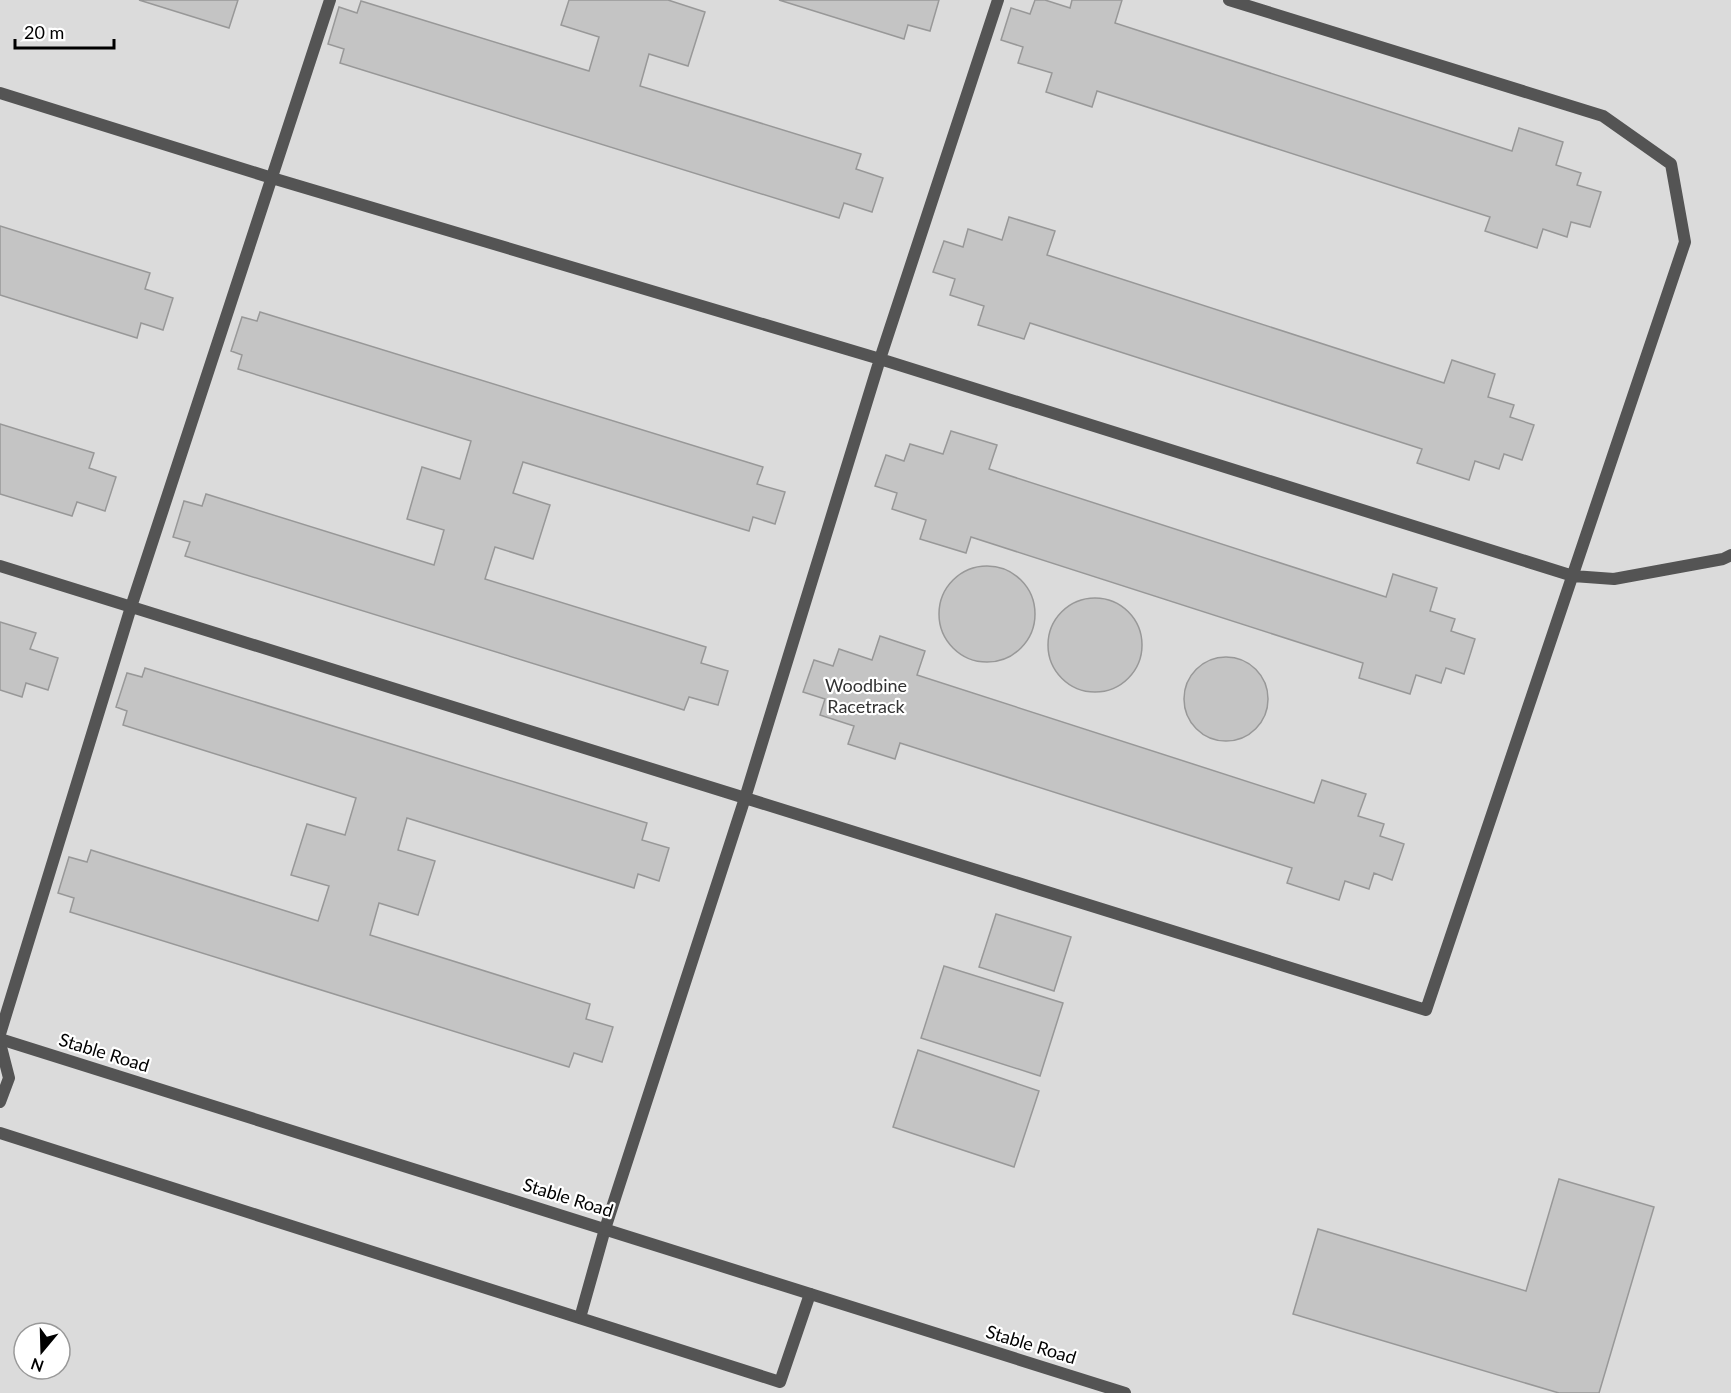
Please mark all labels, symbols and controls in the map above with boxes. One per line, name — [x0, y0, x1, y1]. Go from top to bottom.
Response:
scale bar — [15, 12, 114, 50]
text: 20 m — [24, 21, 64, 43]
park label: Woodbine Racetrack — [825, 674, 907, 717]
street label: Stable Road — [57, 1028, 152, 1076]
street label: Stable Road — [521, 1173, 616, 1221]
street label: Stable Road — [984, 1320, 1079, 1368]
north arrow — [12, 1321, 72, 1381]
text: N — [28, 1355, 46, 1377]

